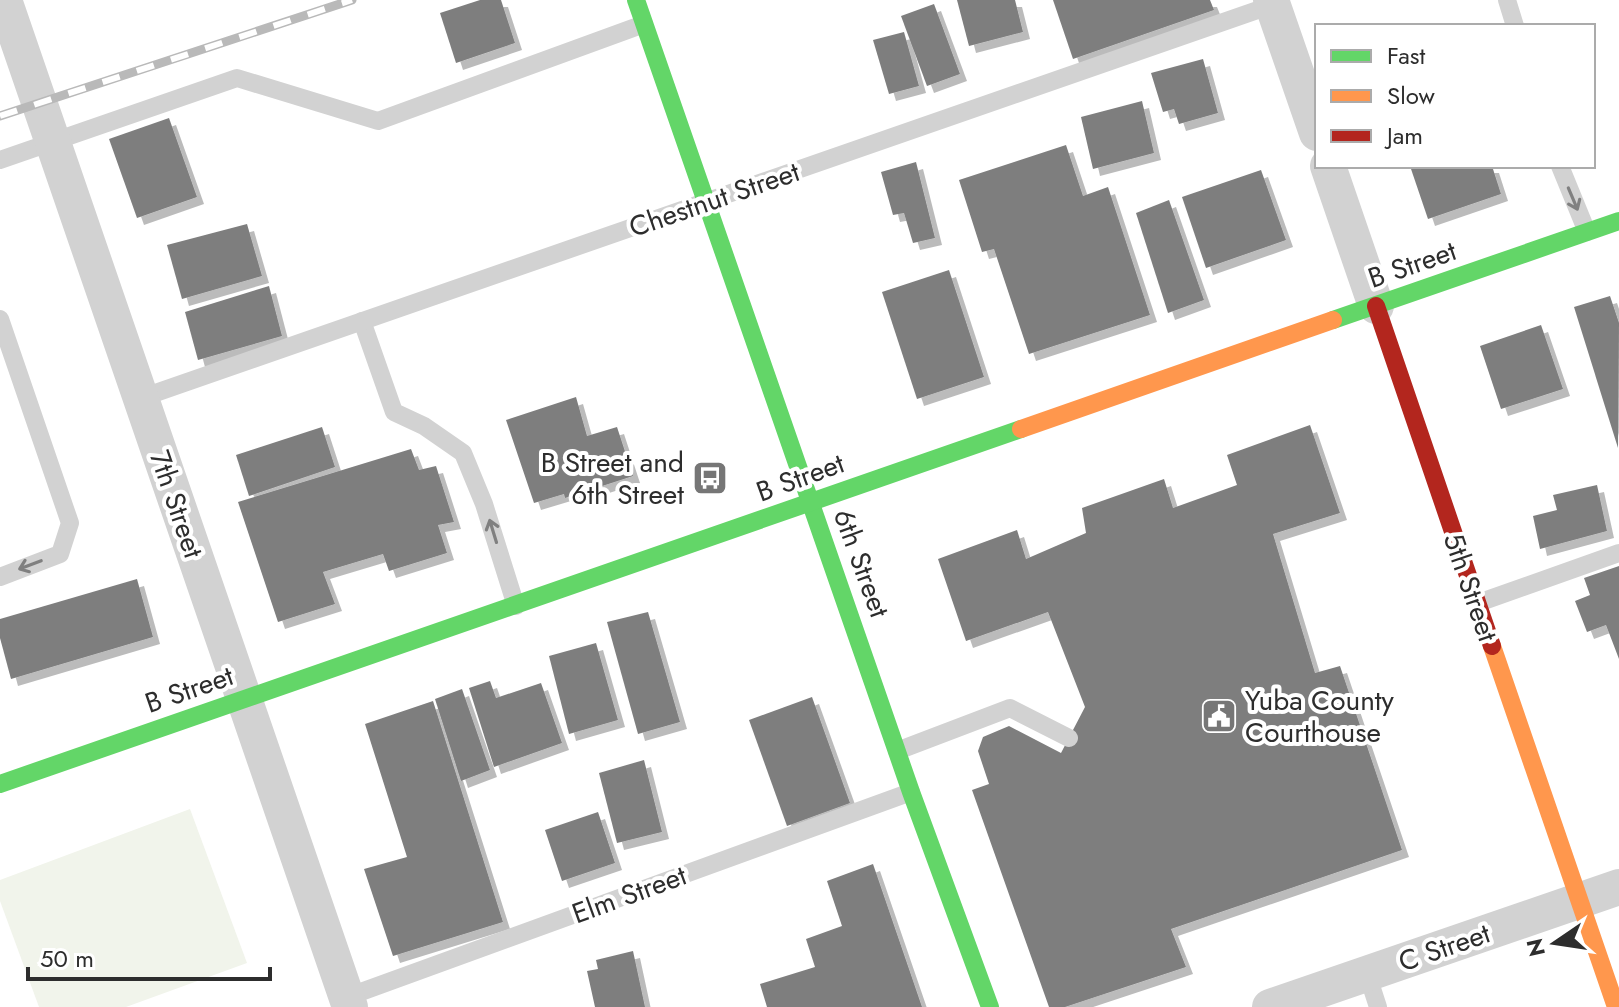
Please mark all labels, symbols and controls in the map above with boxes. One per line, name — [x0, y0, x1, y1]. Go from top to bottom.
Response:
legend — [1315, 24, 1595, 168]
text: Fast — [1387, 38, 1425, 73]
text: Slow — [1387, 78, 1435, 113]
text: Jam — [1384, 118, 1423, 153]
street label: Chestnut Street — [624, 151, 805, 248]
one-way arrow — [1566, 187, 1581, 211]
street label: B Street — [1363, 230, 1462, 299]
place label: B Street and 6th Street — [541, 442, 684, 515]
street label: B Street — [750, 443, 850, 512]
street label: 7th Street — [139, 445, 214, 564]
bus stop icon: B Street and 6th Street — [691, 459, 729, 497]
street label: 6th Street — [823, 503, 900, 623]
one-way arrow — [485, 519, 499, 544]
street label: 5th Street — [1433, 527, 1508, 647]
one-way arrow — [18, 559, 43, 573]
street label: B Street — [140, 655, 239, 724]
place label: Yuba County Courthouse — [1245, 680, 1395, 753]
public building icon: Yuba County Courthouse — [1200, 697, 1238, 735]
street label: Elm Street — [566, 855, 692, 934]
north arrow — [1515, 903, 1595, 983]
street label: C Street — [1393, 913, 1496, 982]
scale bar — [28, 931, 270, 981]
text: N — [1518, 935, 1553, 960]
text: 50 m — [40, 941, 94, 976]

